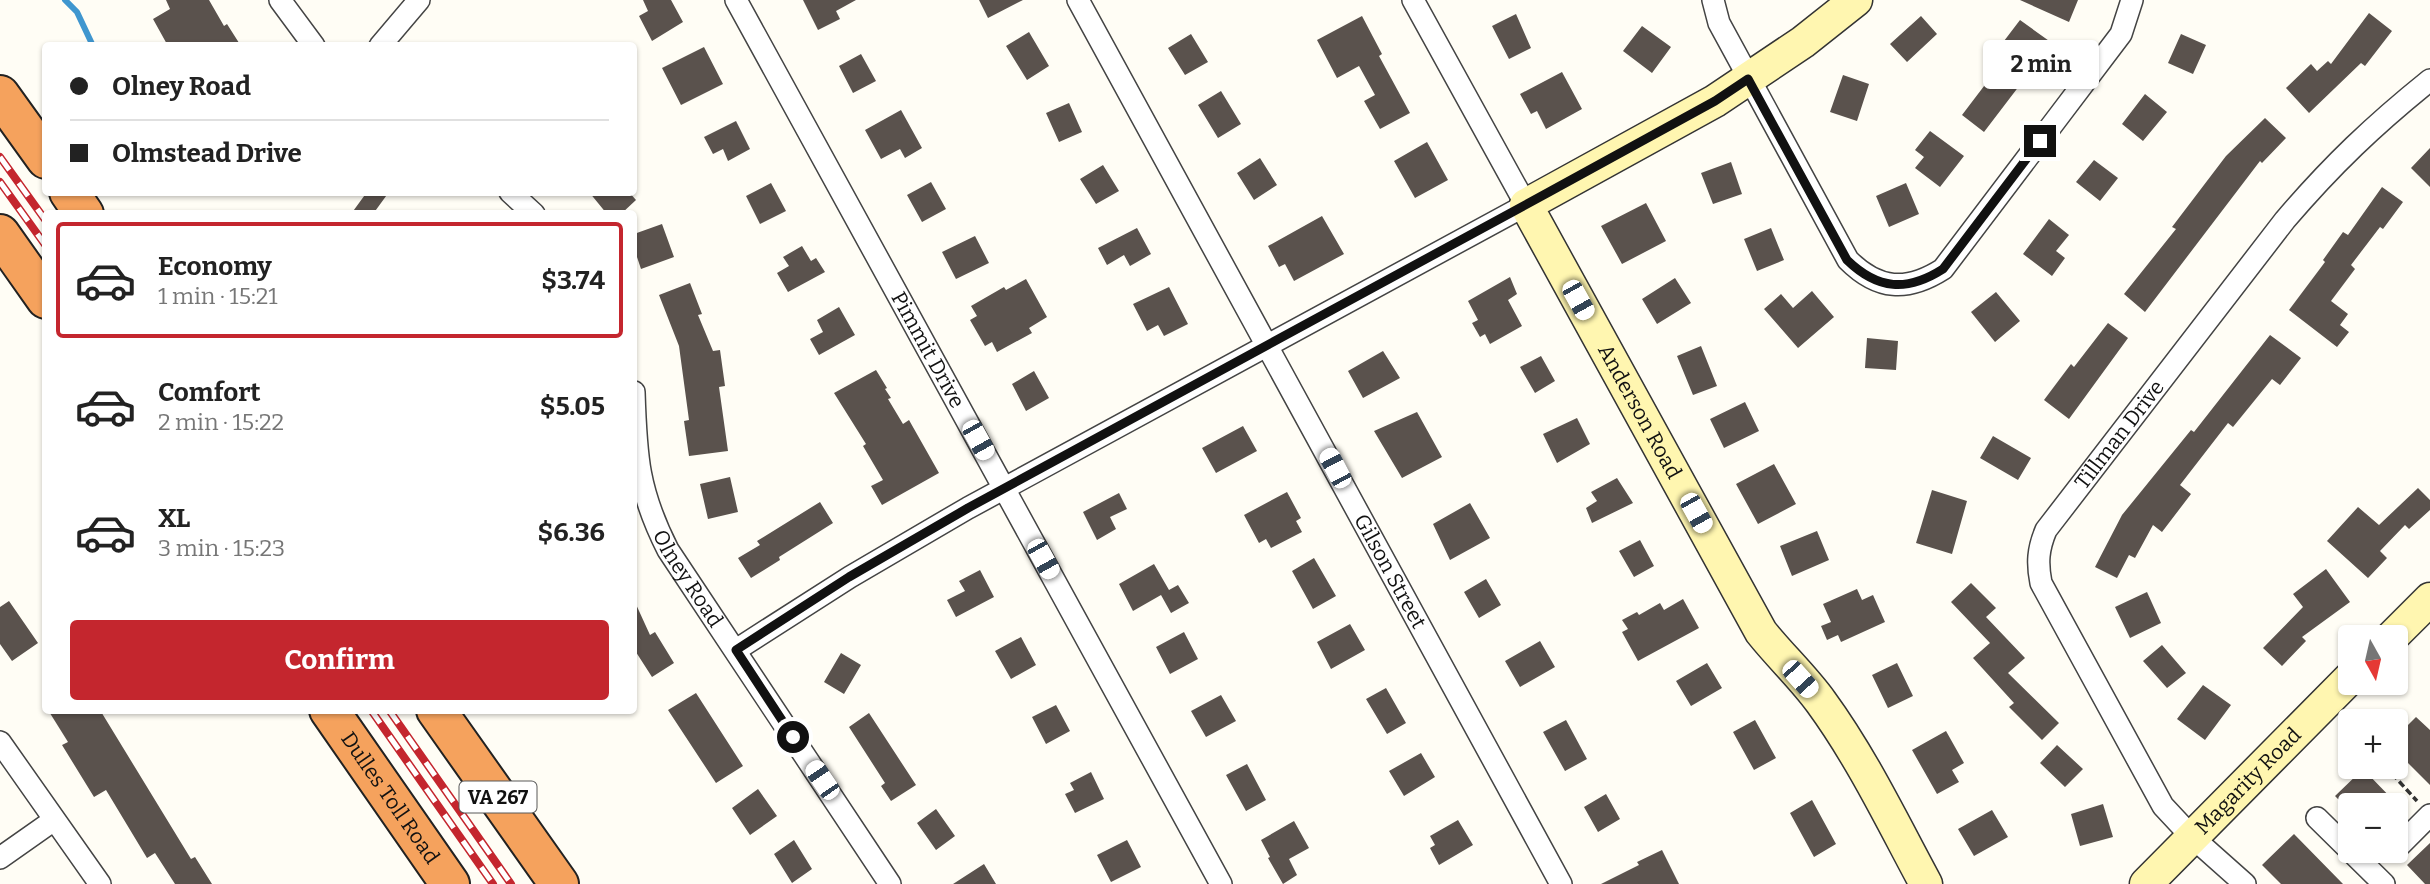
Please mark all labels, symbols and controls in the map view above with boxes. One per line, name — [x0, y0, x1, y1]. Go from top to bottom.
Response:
callout: 2 min — [1982, 40, 2098, 88]
text: 2 min — [2010, 50, 2072, 78]
text: Olney Road — [112, 71, 251, 102]
route end — [2024, 125, 2056, 157]
text: Olmstead Drive — [112, 138, 302, 169]
icon: car — [74, 249, 137, 312]
text: Economy — [158, 251, 272, 282]
text: $3.74 — [541, 265, 605, 296]
car — [1559, 277, 1598, 323]
text: 1 min · 15:21 — [158, 282, 278, 310]
street label: Pimmit Drive — [886, 287, 970, 412]
street label: Anderson Road — [1592, 340, 1687, 483]
icon: car — [74, 375, 137, 438]
street label: Tillman Drive — [2069, 375, 2170, 494]
text: Comfort — [158, 377, 261, 408]
text: $5.05 — [540, 391, 605, 422]
text: 2 min · 15:22 — [158, 408, 284, 436]
car — [959, 417, 998, 463]
car — [1316, 445, 1355, 491]
car — [1677, 490, 1716, 536]
icon: car — [74, 501, 137, 564]
text: XL — [158, 503, 190, 534]
street label: Gilson Street — [1348, 509, 1432, 633]
text: $6.36 — [537, 517, 605, 548]
street label: Olney Road — [647, 525, 729, 632]
text: 3 min · 15:23 — [158, 534, 285, 562]
car — [1024, 536, 1063, 582]
button: Confirm — [70, 620, 609, 700]
north arrow — [2338, 625, 2408, 695]
map controls — [2338, 625, 2408, 863]
car — [1779, 656, 1822, 702]
button: + — [2338, 709, 2408, 779]
route start — [777, 721, 809, 753]
street label: Magarity Road — [2189, 722, 2307, 840]
street label: Dulles Toll Road — [335, 727, 445, 869]
car — [802, 757, 843, 803]
road number: VA 267 — [460, 782, 536, 812]
button: − — [2338, 793, 2408, 863]

